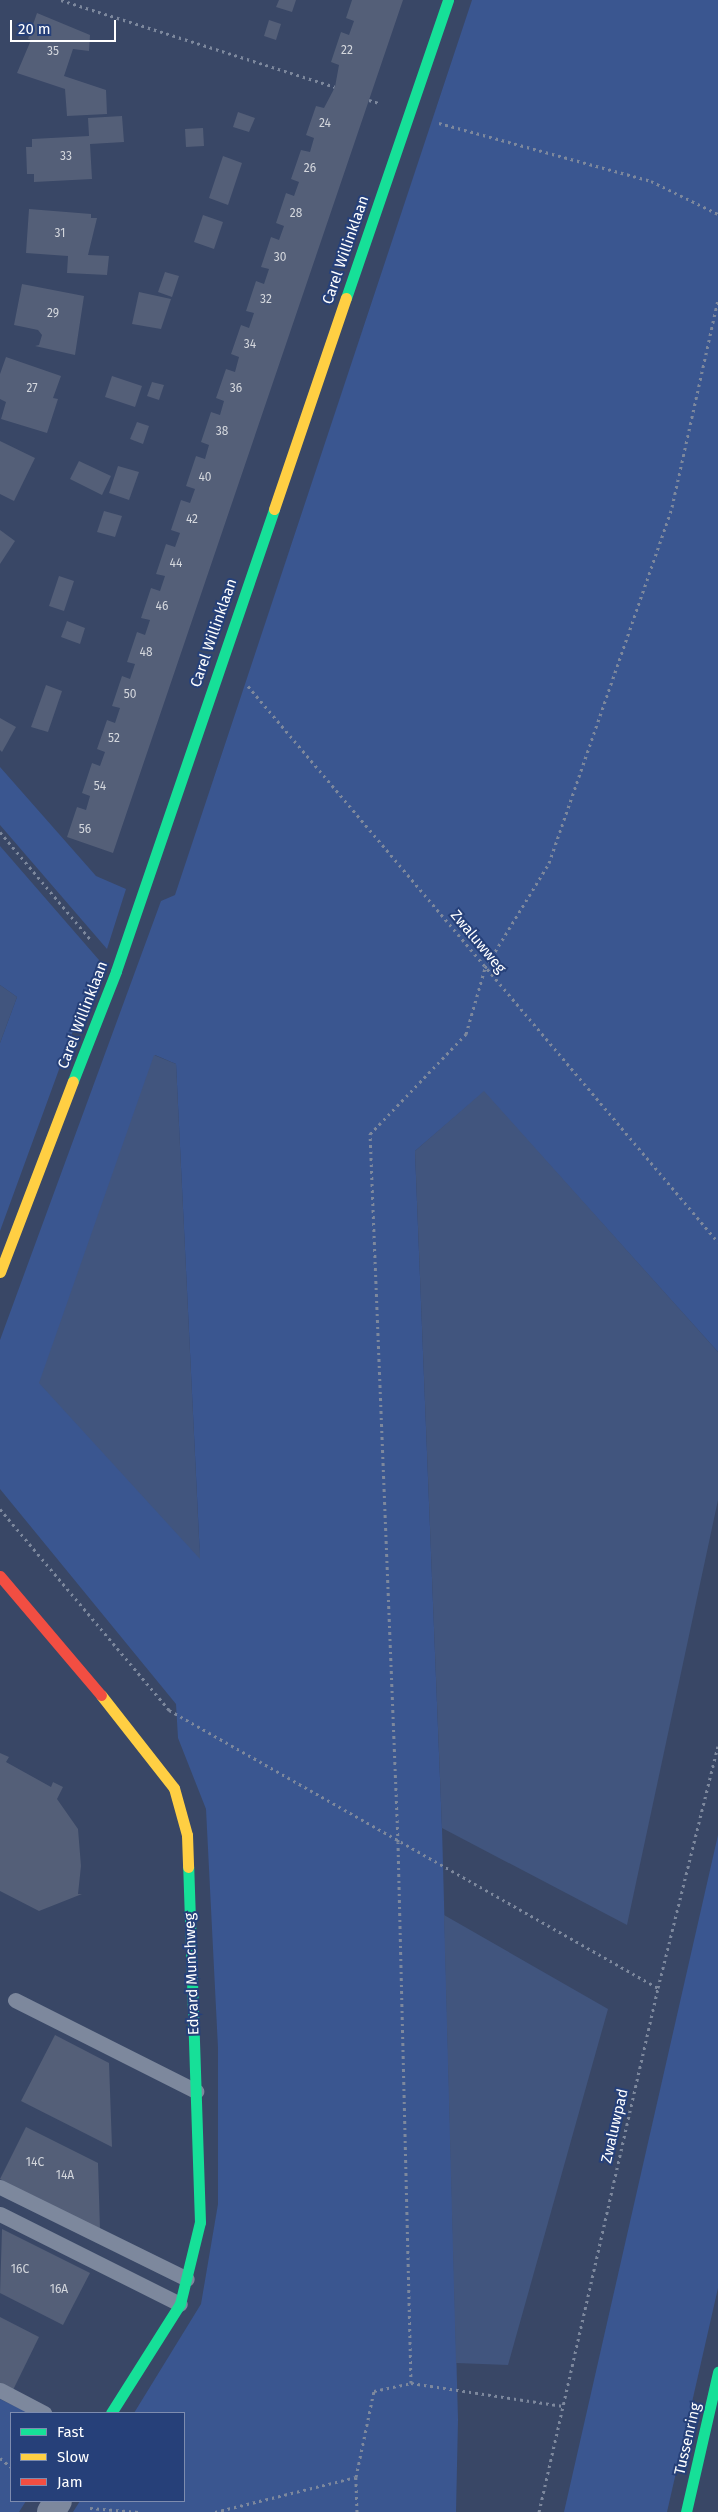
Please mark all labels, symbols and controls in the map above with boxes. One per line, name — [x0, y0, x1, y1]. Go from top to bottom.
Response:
scale bar — [12, 10, 119, 42]
text: 20 m — [18, 20, 51, 38]
house number: 22 — [341, 44, 353, 58]
house number: 35 — [47, 45, 59, 59]
house number: 24 — [319, 117, 331, 131]
house number: 33 — [60, 150, 72, 164]
house number: 26 — [304, 162, 316, 176]
street label: Carel Willinklaan — [319, 193, 373, 307]
house number: 28 — [290, 207, 302, 221]
house number: 31 — [55, 227, 65, 241]
house number: 30 — [274, 251, 286, 265]
house number: 32 — [260, 293, 272, 307]
house number: 29 — [47, 307, 59, 321]
house number: 34 — [244, 338, 256, 352]
house number: 27 — [26, 382, 38, 396]
house number: 36 — [230, 382, 242, 396]
house number: 38 — [216, 425, 228, 439]
house number: 40 — [198, 471, 212, 485]
house number: 42 — [186, 513, 198, 527]
house number: 44 — [170, 557, 182, 571]
street label: Carel Willinklaan — [187, 576, 241, 690]
house number: 46 — [156, 600, 168, 614]
house number: 48 — [140, 646, 152, 660]
house number: 50 — [124, 688, 136, 702]
house number: 52 — [108, 732, 120, 746]
house number: 54 — [94, 780, 106, 794]
house number: 56 — [79, 823, 91, 837]
street label: Zwaluwweg — [446, 907, 510, 977]
street label: Carel Willinklaan — [54, 959, 112, 1071]
street label: Edvard Munchweg — [181, 1913, 203, 2035]
street label: Zwaluwpad — [598, 2087, 632, 2165]
house number: 14C — [26, 2156, 44, 2170]
house number: 14A — [56, 2169, 74, 2183]
house number: 16C — [11, 2263, 29, 2277]
house number: 16A — [50, 2283, 68, 2297]
street label: Tussenring — [671, 2401, 705, 2477]
legend — [10, 2412, 185, 2502]
text: Fast — [57, 2423, 84, 2441]
text: Slow — [57, 2448, 89, 2466]
text: Jam — [57, 2473, 83, 2491]

